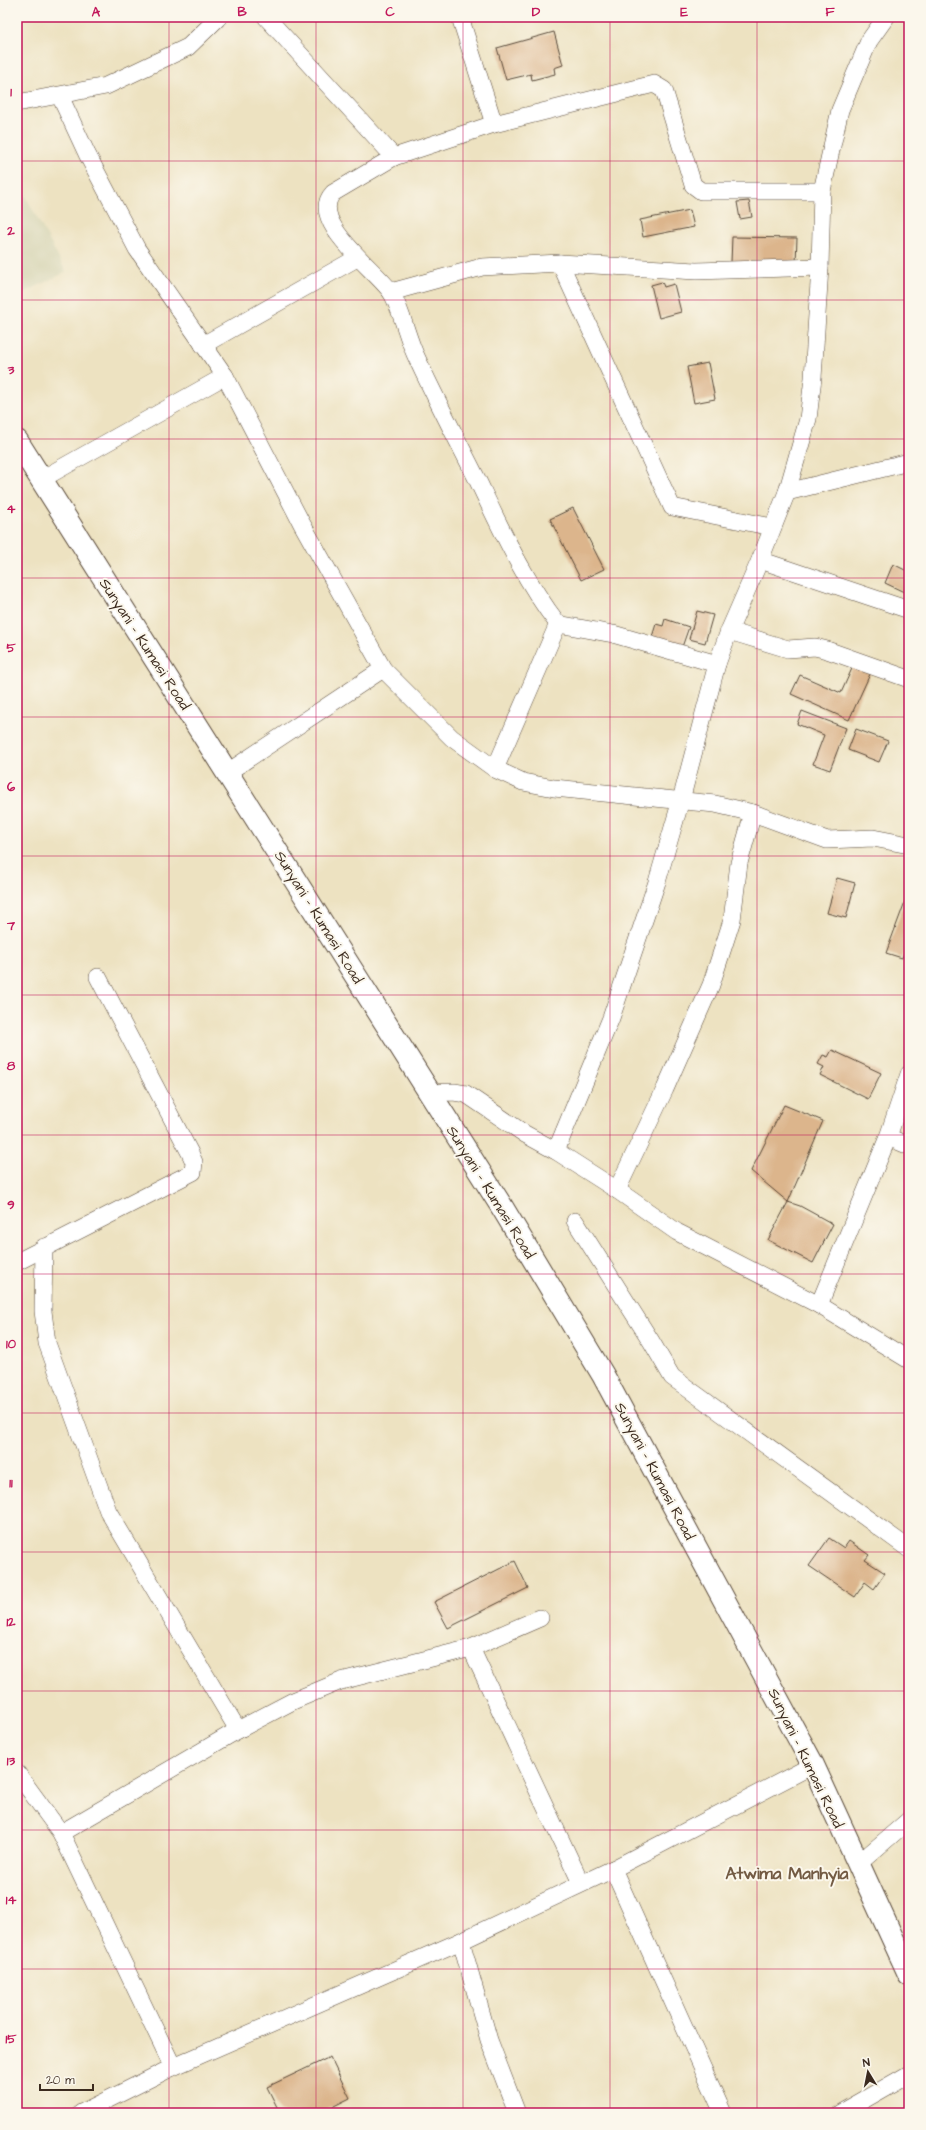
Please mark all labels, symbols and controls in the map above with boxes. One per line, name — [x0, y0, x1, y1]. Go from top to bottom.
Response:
text: A — [92, 3, 101, 21]
text: B — [237, 3, 247, 21]
text: C — [385, 3, 395, 21]
text: D — [532, 3, 541, 21]
text: E — [680, 3, 688, 21]
text: F — [825, 3, 835, 21]
text: 1 — [10, 83, 12, 101]
text: 2 — [6, 222, 15, 240]
text: 3 — [7, 361, 15, 379]
text: 4 — [7, 500, 16, 518]
street label: Sunyani - Kumasi Road — [93, 574, 195, 715]
text: 5 — [6, 639, 16, 657]
text: 6 — [7, 778, 16, 796]
street label: Sunyani - Kumasi Road — [268, 847, 368, 989]
text: 7 — [6, 917, 16, 935]
text: 8 — [7, 1057, 16, 1075]
street label: Sunyani - Kumasi Road — [440, 1122, 540, 1264]
text: 9 — [7, 1196, 15, 1214]
text: 10 — [6, 1335, 17, 1353]
street label: Sunyani - Kumasi Road — [608, 1399, 700, 1545]
text: 11 — [9, 1474, 13, 1492]
text: 12 — [6, 1613, 16, 1631]
street label: Sunyani - Kumasi Road — [762, 1685, 849, 1832]
text: 13 — [7, 1752, 16, 1770]
district label: Atwima Manhyia — [726, 1862, 849, 1887]
text: 14 — [6, 1891, 16, 1909]
text: 15 — [6, 2030, 17, 2048]
north arrow — [848, 2052, 888, 2092]
text: N — [862, 2055, 871, 2071]
scale bar — [40, 2066, 93, 2092]
text: 20 m — [46, 2072, 75, 2089]

